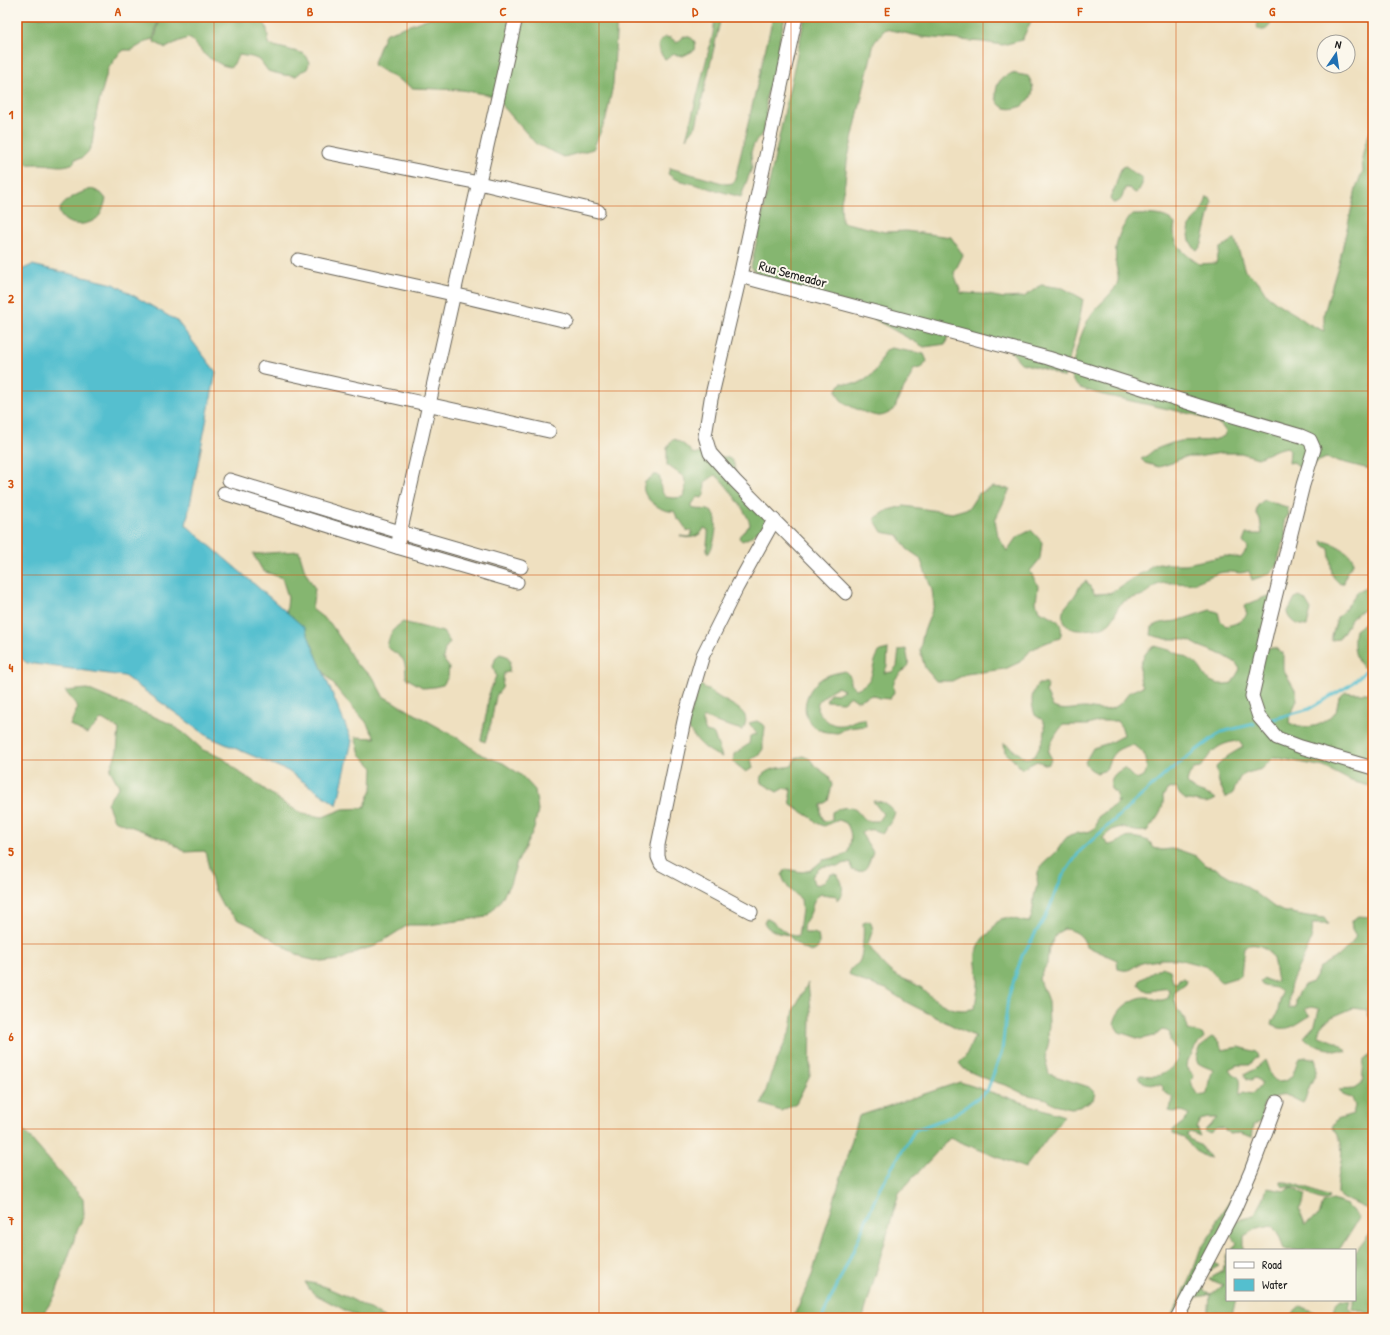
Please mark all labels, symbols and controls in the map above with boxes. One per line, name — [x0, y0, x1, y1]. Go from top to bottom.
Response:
text: A — [115, 2, 122, 20]
text: B — [307, 2, 314, 20]
text: C — [499, 2, 507, 20]
text: D — [692, 2, 699, 20]
text: E — [884, 2, 890, 20]
text: F — [1077, 2, 1084, 20]
text: G — [1269, 2, 1276, 20]
north arrow — [1316, 34, 1356, 74]
text: N — [1334, 37, 1343, 52]
text: 1 — [9, 105, 14, 123]
street label: Rua Semeador — [757, 255, 830, 292]
text: 2 — [8, 289, 15, 307]
text: 3 — [8, 474, 14, 492]
text: 4 — [9, 658, 14, 676]
text: 5 — [8, 842, 14, 860]
text: 6 — [8, 1027, 14, 1045]
text: 7 — [7, 1211, 15, 1229]
legend — [1226, 1249, 1356, 1301]
text: Road — [1262, 1256, 1282, 1273]
text: Water — [1262, 1276, 1288, 1293]

